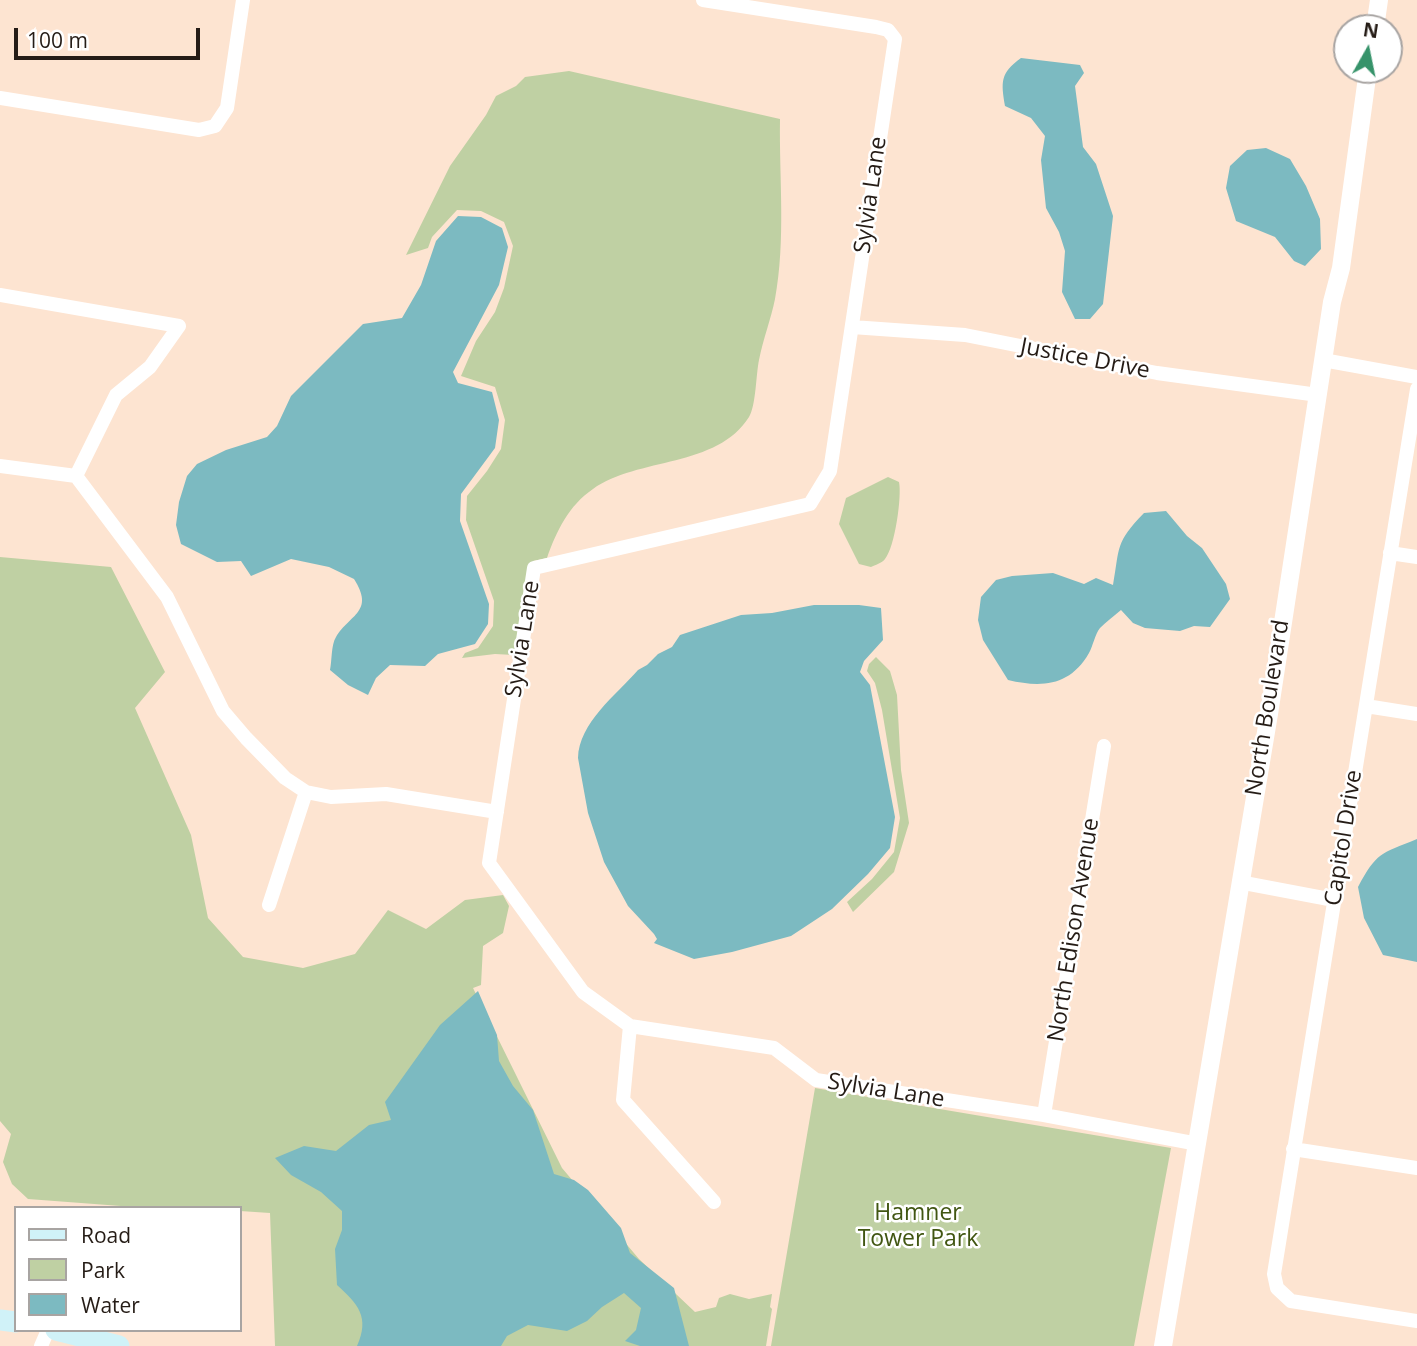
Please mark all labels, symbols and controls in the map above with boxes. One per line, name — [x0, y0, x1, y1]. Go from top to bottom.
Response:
scale bar — [18, 14, 203, 58]
north arrow — [1333, 14, 1403, 84]
text: N — [1361, 16, 1381, 44]
text: 100 m — [27, 26, 88, 54]
street label: Sylvia Lane — [849, 135, 893, 255]
street label: Justice Drive — [1018, 333, 1152, 385]
street label: Sylvia Lane — [500, 579, 546, 699]
street label: North Boulevard — [1240, 618, 1296, 798]
street label: Capitol Drive — [1320, 768, 1368, 908]
street label: North Edison Avenue — [1043, 816, 1105, 1044]
street label: Sylvia Lane — [826, 1068, 946, 1114]
park label: Hamner Tower Park — [858, 1199, 978, 1253]
legend — [14, 1206, 242, 1332]
text: Road — [81, 1221, 131, 1249]
text: Park — [81, 1256, 125, 1284]
text: Water — [81, 1291, 140, 1319]

